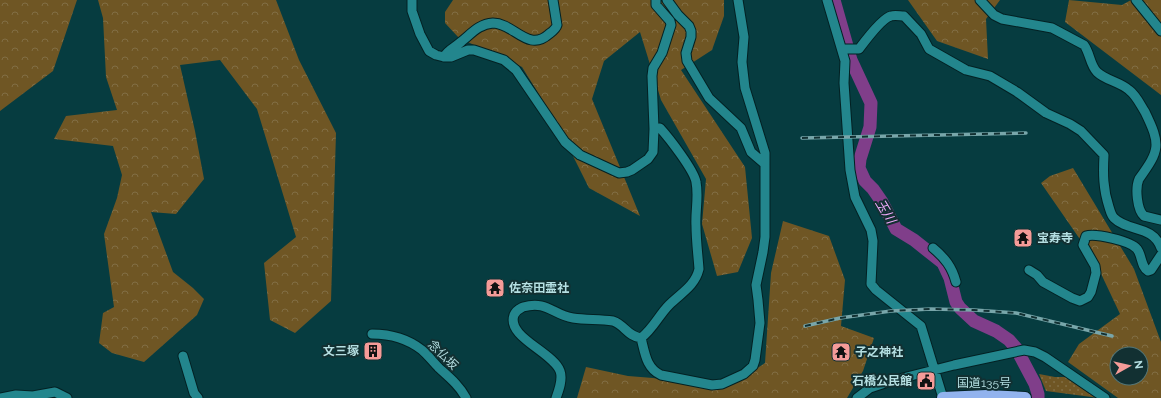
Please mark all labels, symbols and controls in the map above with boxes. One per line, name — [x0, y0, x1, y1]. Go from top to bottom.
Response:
water label: 玉川 — [872, 196, 900, 228]
temple icon: 宝寿寺 — [1012, 227, 1034, 249]
place label: 宝寿寺 — [1037, 231, 1073, 245]
temple icon: 佐奈田霊社 — [484, 277, 506, 299]
place label: 佐奈田霊社 — [509, 281, 569, 295]
street label: 念仏坂 — [425, 337, 461, 373]
building icon: 文三塚 — [362, 340, 384, 362]
temple icon: 子之神社 — [830, 341, 852, 363]
place label: 文三塚 — [323, 344, 359, 358]
place label: 子之神社 — [855, 345, 903, 359]
north arrow — [1109, 346, 1149, 386]
text: N — [1131, 360, 1145, 370]
public building icon: 石橋公民館 — [915, 370, 937, 392]
place label: 石橋公民館 — [852, 374, 912, 388]
street label: 国道135号 — [957, 376, 1011, 390]

